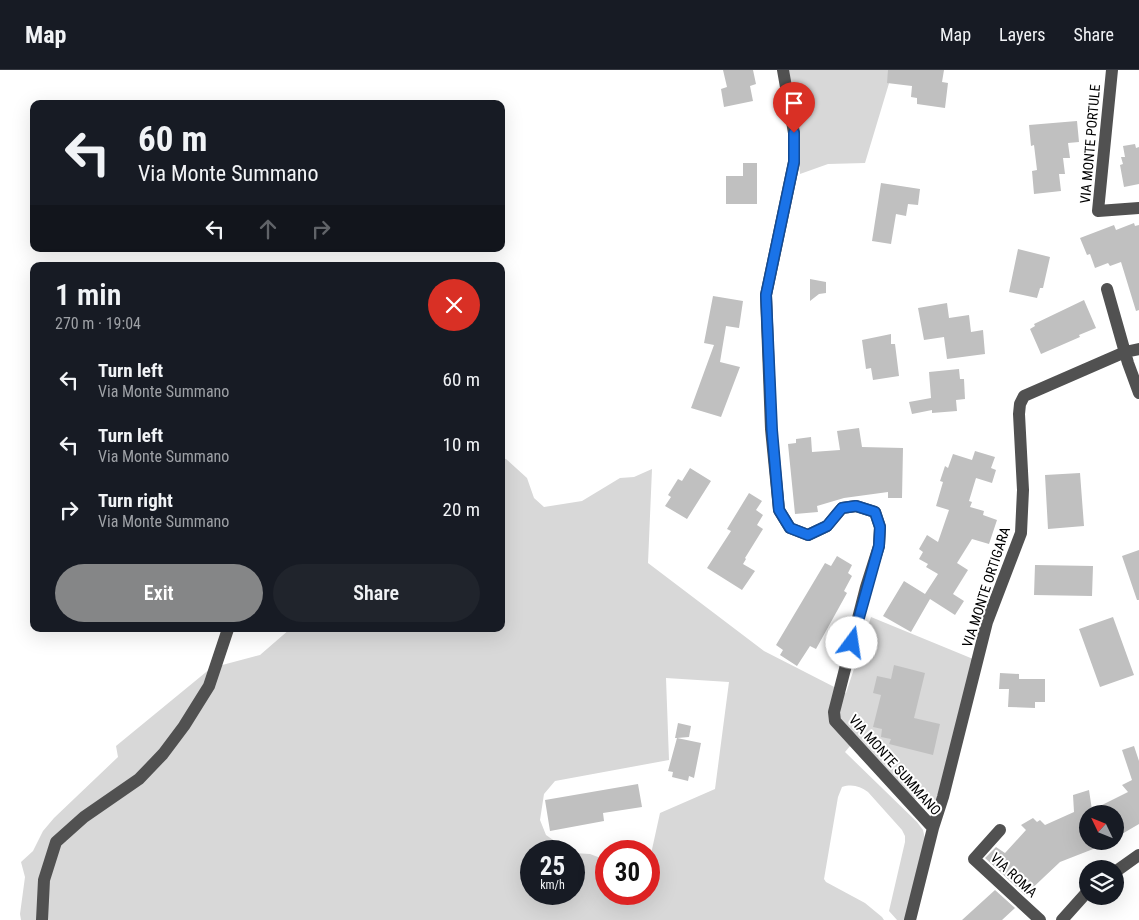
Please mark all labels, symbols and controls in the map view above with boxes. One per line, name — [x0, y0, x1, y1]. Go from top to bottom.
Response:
text: Map — [25, 21, 66, 49]
text: Map — [940, 24, 971, 45]
text: Layers — [999, 24, 1046, 45]
text: Share — [1074, 24, 1114, 45]
pin — [773, 82, 815, 133]
street label: VIA MONTE PORTULE — [1077, 84, 1103, 204]
icon: arrive — [780, 89, 808, 117]
text: 60 m — [138, 119, 207, 160]
icon: left — [55, 120, 120, 185]
text: Via Monte Summano — [138, 161, 319, 186]
icon: left — [201, 215, 229, 243]
icon: ahead — [254, 215, 282, 243]
icon: right — [307, 215, 335, 243]
text: 1 min — [55, 277, 121, 312]
button: close — [428, 279, 480, 331]
text: 270 m · 19:04 — [55, 314, 141, 333]
text: Turn left — [98, 359, 163, 382]
icon: left — [55, 366, 83, 394]
text: 60 m — [443, 368, 480, 391]
text: Via Monte Summano — [98, 382, 229, 401]
text: Turn left — [98, 424, 163, 447]
icon: left — [55, 431, 83, 459]
text: 10 m — [443, 433, 480, 456]
text: Via Monte Summano — [98, 447, 229, 466]
text: Turn right — [98, 489, 173, 512]
icon: right — [55, 496, 83, 524]
text: 20 m — [443, 498, 480, 521]
text: Via Monte Summano — [98, 512, 229, 531]
street label: VIA MONTE ORTIGARA — [959, 525, 1013, 649]
button: Exit — [55, 564, 263, 622]
button: Share — [273, 564, 480, 622]
position arrow — [825, 616, 877, 668]
street label: VIA MONTE SUMMANO — [846, 712, 944, 818]
north arrow — [1079, 805, 1124, 850]
map controls — [1079, 805, 1124, 905]
speed limit sign: 30 — [595, 840, 660, 905]
street label: VIA ROMA — [988, 850, 1040, 900]
text: 25 — [540, 852, 565, 881]
button: layers — [1079, 860, 1124, 905]
text: km/h — [540, 878, 565, 892]

